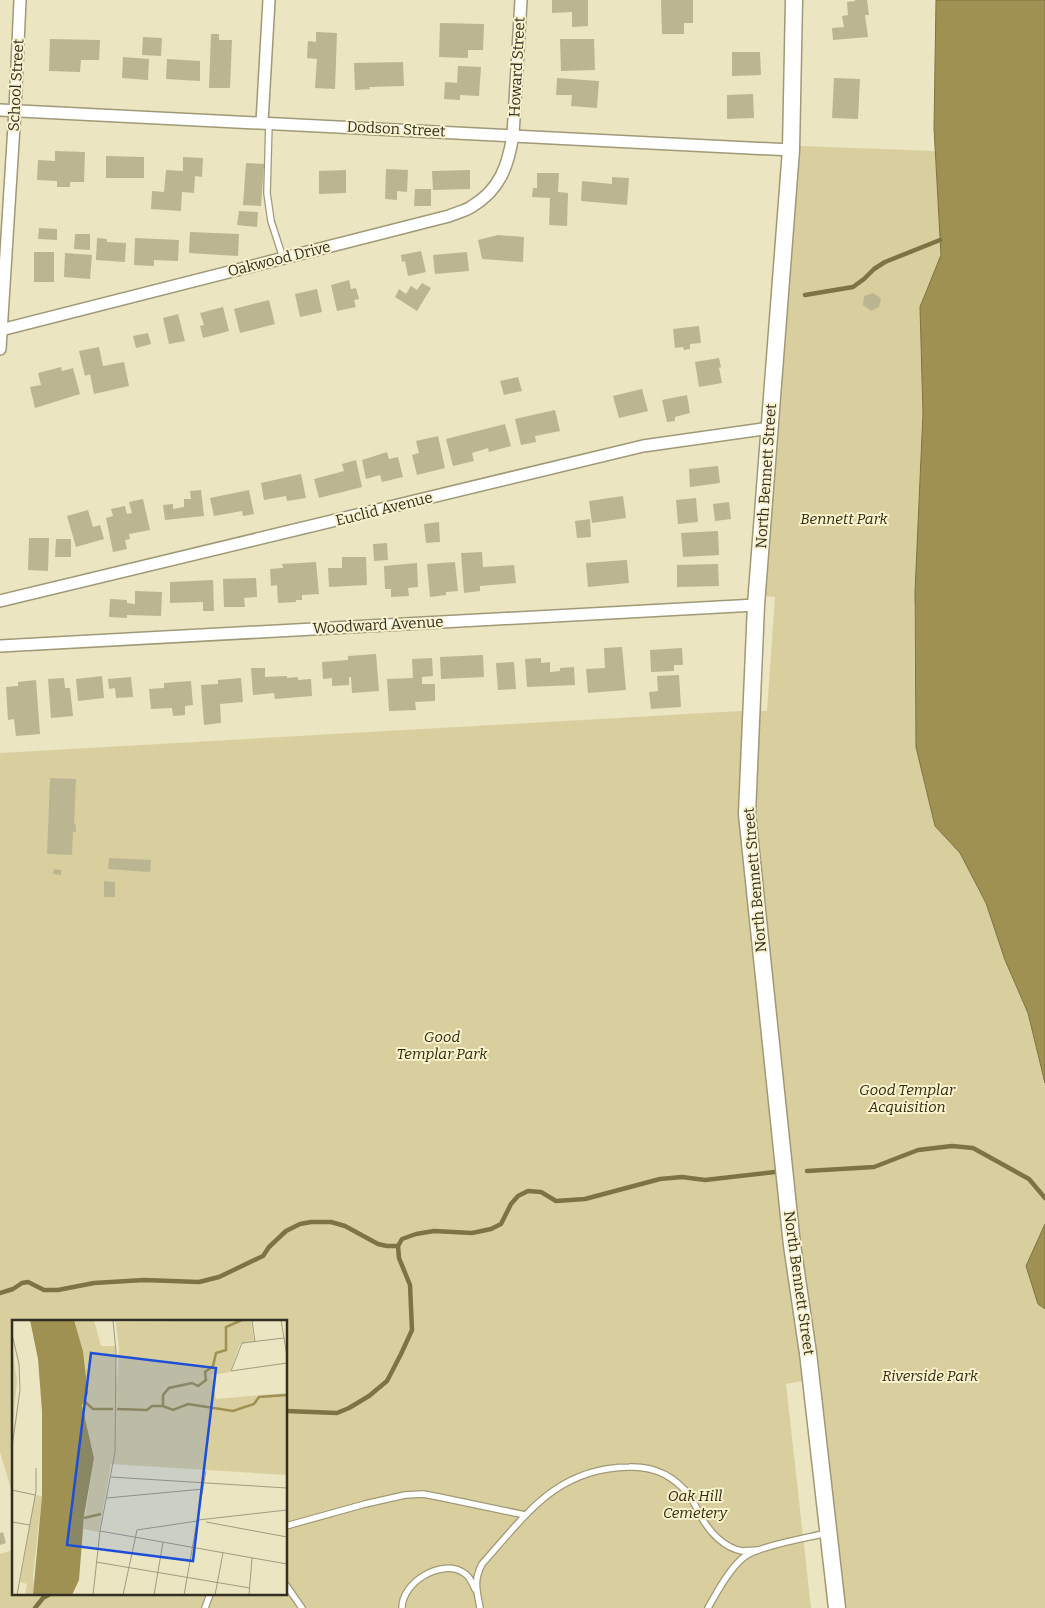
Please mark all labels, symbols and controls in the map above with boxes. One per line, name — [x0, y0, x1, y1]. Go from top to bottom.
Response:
street label: Howard Street — [505, 16, 529, 118]
street label: School Street — [5, 38, 27, 132]
street label: Dodson Street — [346, 117, 446, 141]
street label: Oakwood Drive — [226, 238, 332, 280]
street label: North Bennett Street — [752, 402, 780, 549]
street label: Euclid Avenue — [334, 488, 434, 530]
park label: Bennett Park — [800, 510, 889, 528]
street label: Woodward Avenue — [312, 613, 444, 637]
street label: North Bennett Street — [740, 806, 770, 953]
park label: Good Templar Park — [397, 1028, 488, 1063]
park label: Good Templar Acquisition — [859, 1081, 956, 1116]
street label: North Bennett Street — [780, 1210, 818, 1357]
inset map — [12, 1320, 288, 1596]
park label: Riverside Park — [882, 1367, 979, 1385]
park label: Oak Hill Cemetery — [663, 1487, 728, 1522]

